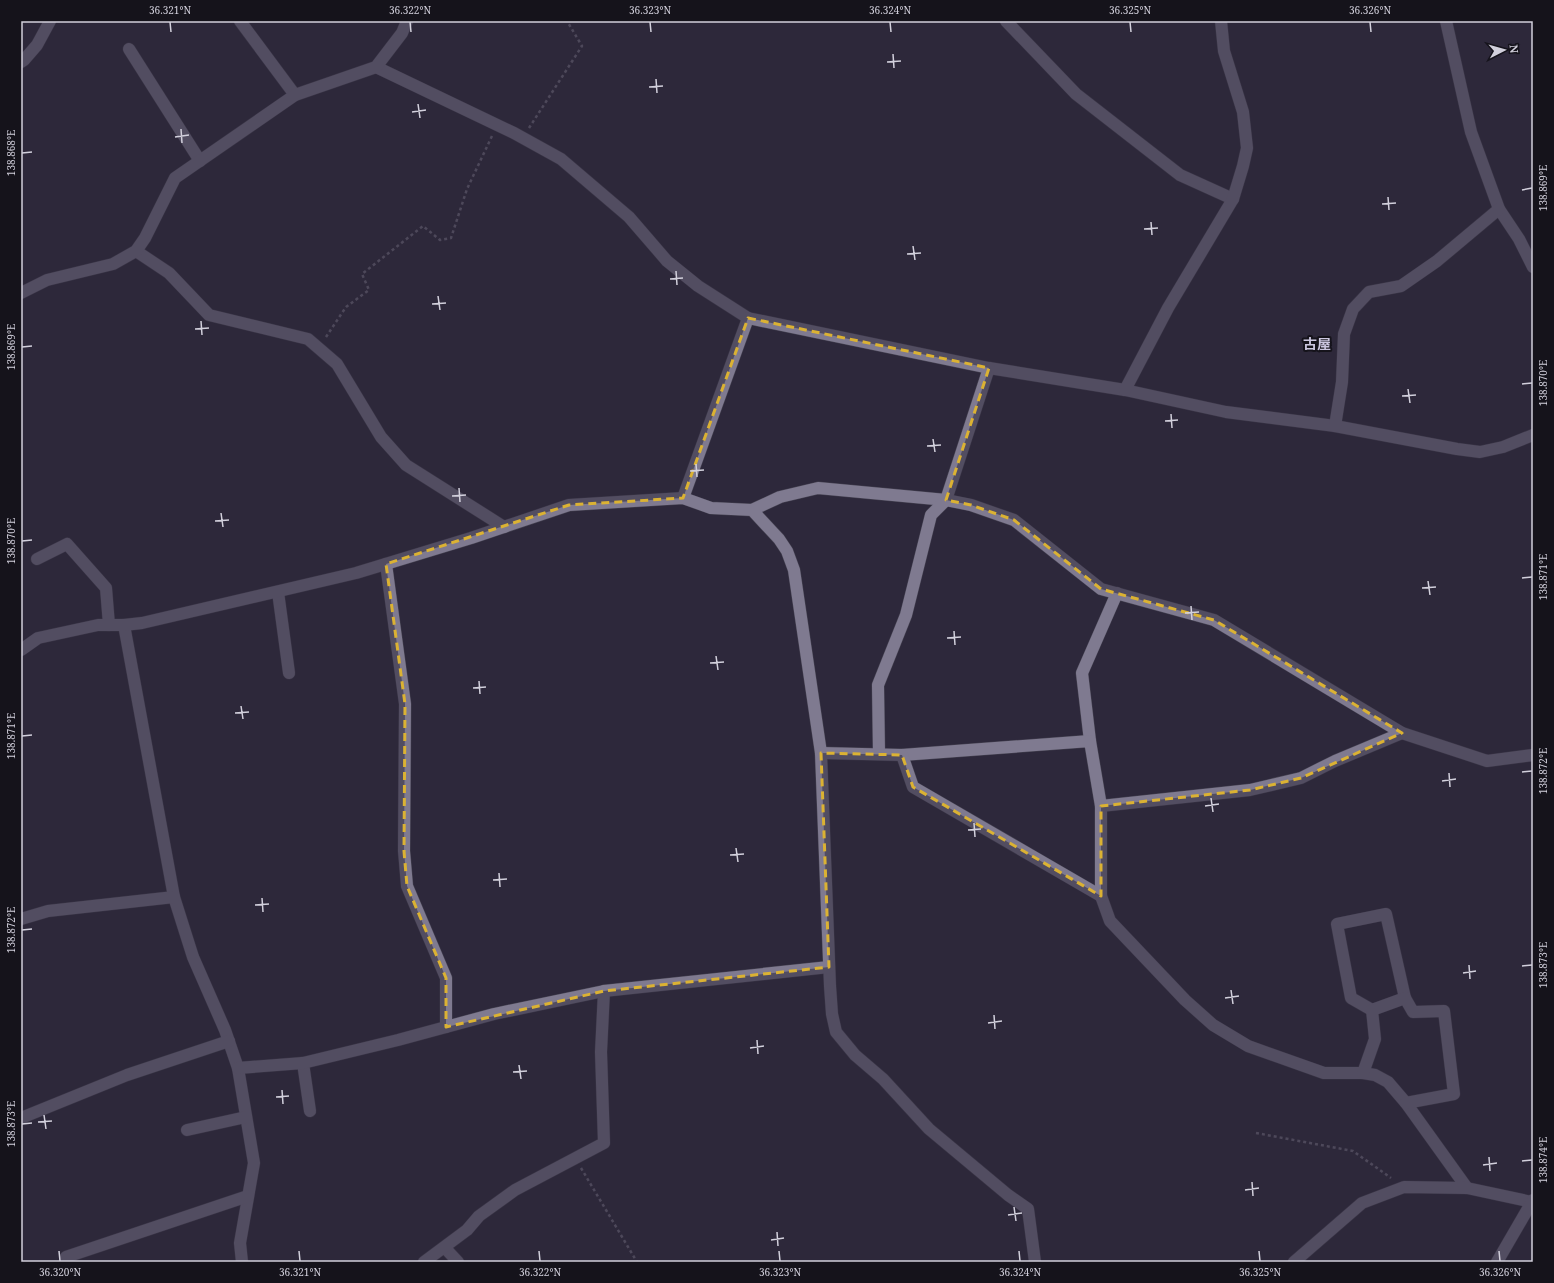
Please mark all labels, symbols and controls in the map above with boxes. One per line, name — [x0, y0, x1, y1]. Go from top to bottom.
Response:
text: 36.321°N — [149, 3, 191, 17]
text: 36.322°N — [389, 3, 431, 17]
text: 36.323°N — [629, 3, 671, 17]
text: 36.324°N — [869, 3, 911, 17]
text: 36.325°N — [1109, 3, 1151, 17]
text: 36.326°N — [1349, 3, 1391, 17]
north arrow — [1484, 30, 1524, 70]
text: N — [1507, 44, 1522, 54]
text: 138.868°E — [4, 130, 18, 176]
text: 138.869°E — [1536, 165, 1550, 211]
text: 138.869°E — [4, 324, 18, 370]
district label: 古屋 — [1303, 334, 1331, 353]
text: 138.870°E — [1536, 360, 1550, 406]
text: 138.870°E — [4, 518, 18, 564]
text: 138.871°E — [1536, 554, 1550, 600]
text: 138.871°E — [4, 713, 18, 759]
text: 138.872°E — [1536, 748, 1550, 794]
text: 138.872°E — [4, 907, 18, 953]
text: 138.873°E — [1536, 942, 1550, 988]
text: 138.873°E — [4, 1101, 18, 1147]
text: 138.874°E — [1536, 1137, 1550, 1183]
text: 36.320°N — [39, 1265, 81, 1279]
text: 36.321°N — [279, 1265, 321, 1279]
text: 36.322°N — [519, 1265, 561, 1279]
text: 36.323°N — [759, 1265, 801, 1279]
text: 36.324°N — [999, 1265, 1041, 1279]
text: 36.325°N — [1239, 1265, 1281, 1279]
text: 36.326°N — [1479, 1265, 1521, 1279]

